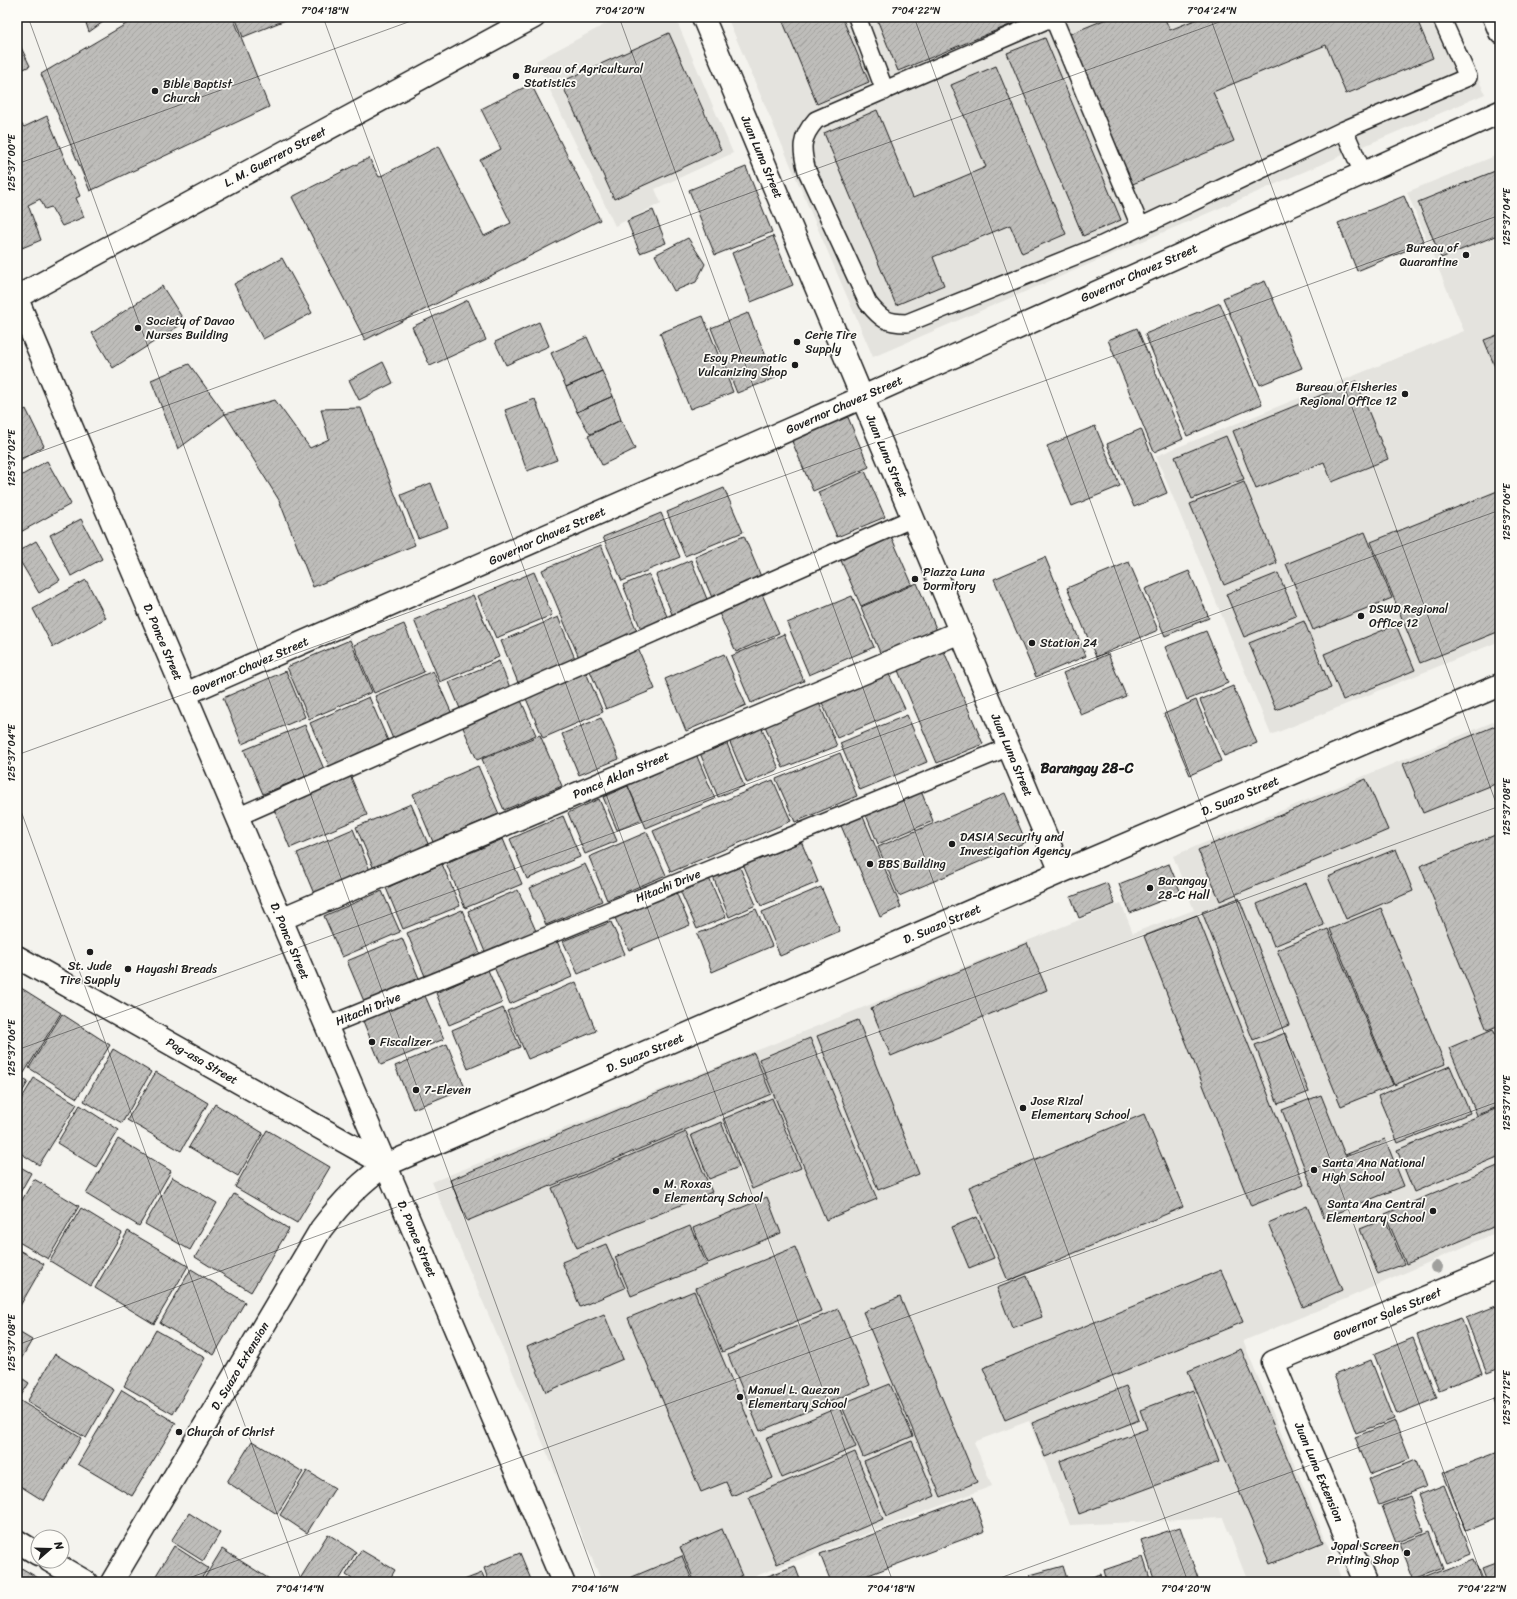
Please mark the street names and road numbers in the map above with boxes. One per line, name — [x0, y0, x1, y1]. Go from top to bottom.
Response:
street label: Juan Luna Street — [734, 111, 789, 202]
street label: L. M. Guerrero Street — [220, 120, 331, 193]
street label: Governor Chavez Street — [1077, 237, 1201, 309]
street label: Governor Chavez Street — [782, 369, 906, 441]
street label: Juan Luna Street — [859, 410, 914, 501]
street label: Governor Chavez Street — [485, 500, 609, 572]
street label: D. Ponce Street — [137, 600, 189, 684]
street label: Governor Chavez Street — [188, 630, 312, 702]
street label: Juan Luna Street — [984, 709, 1039, 800]
street label: Ponce Aklan Street — [569, 745, 673, 805]
street label: D. Suazo Street — [1198, 770, 1282, 822]
street label: Hitachi Drive — [632, 863, 704, 909]
street label: D. Suazo Street — [900, 898, 984, 950]
street label: D. Ponce Street — [264, 899, 316, 983]
street label: Hitachi Drive — [332, 986, 404, 1032]
street label: D. Suazo Street — [603, 1027, 687, 1079]
street label: Pag-asa Street — [162, 1031, 242, 1091]
street label: D. Ponce Street — [391, 1197, 443, 1281]
street label: Governor Sales Street — [1329, 1281, 1446, 1347]
street label: D. Suazo Extension — [205, 1317, 275, 1415]
street label: Juan Luna Extension — [1288, 1418, 1350, 1526]

